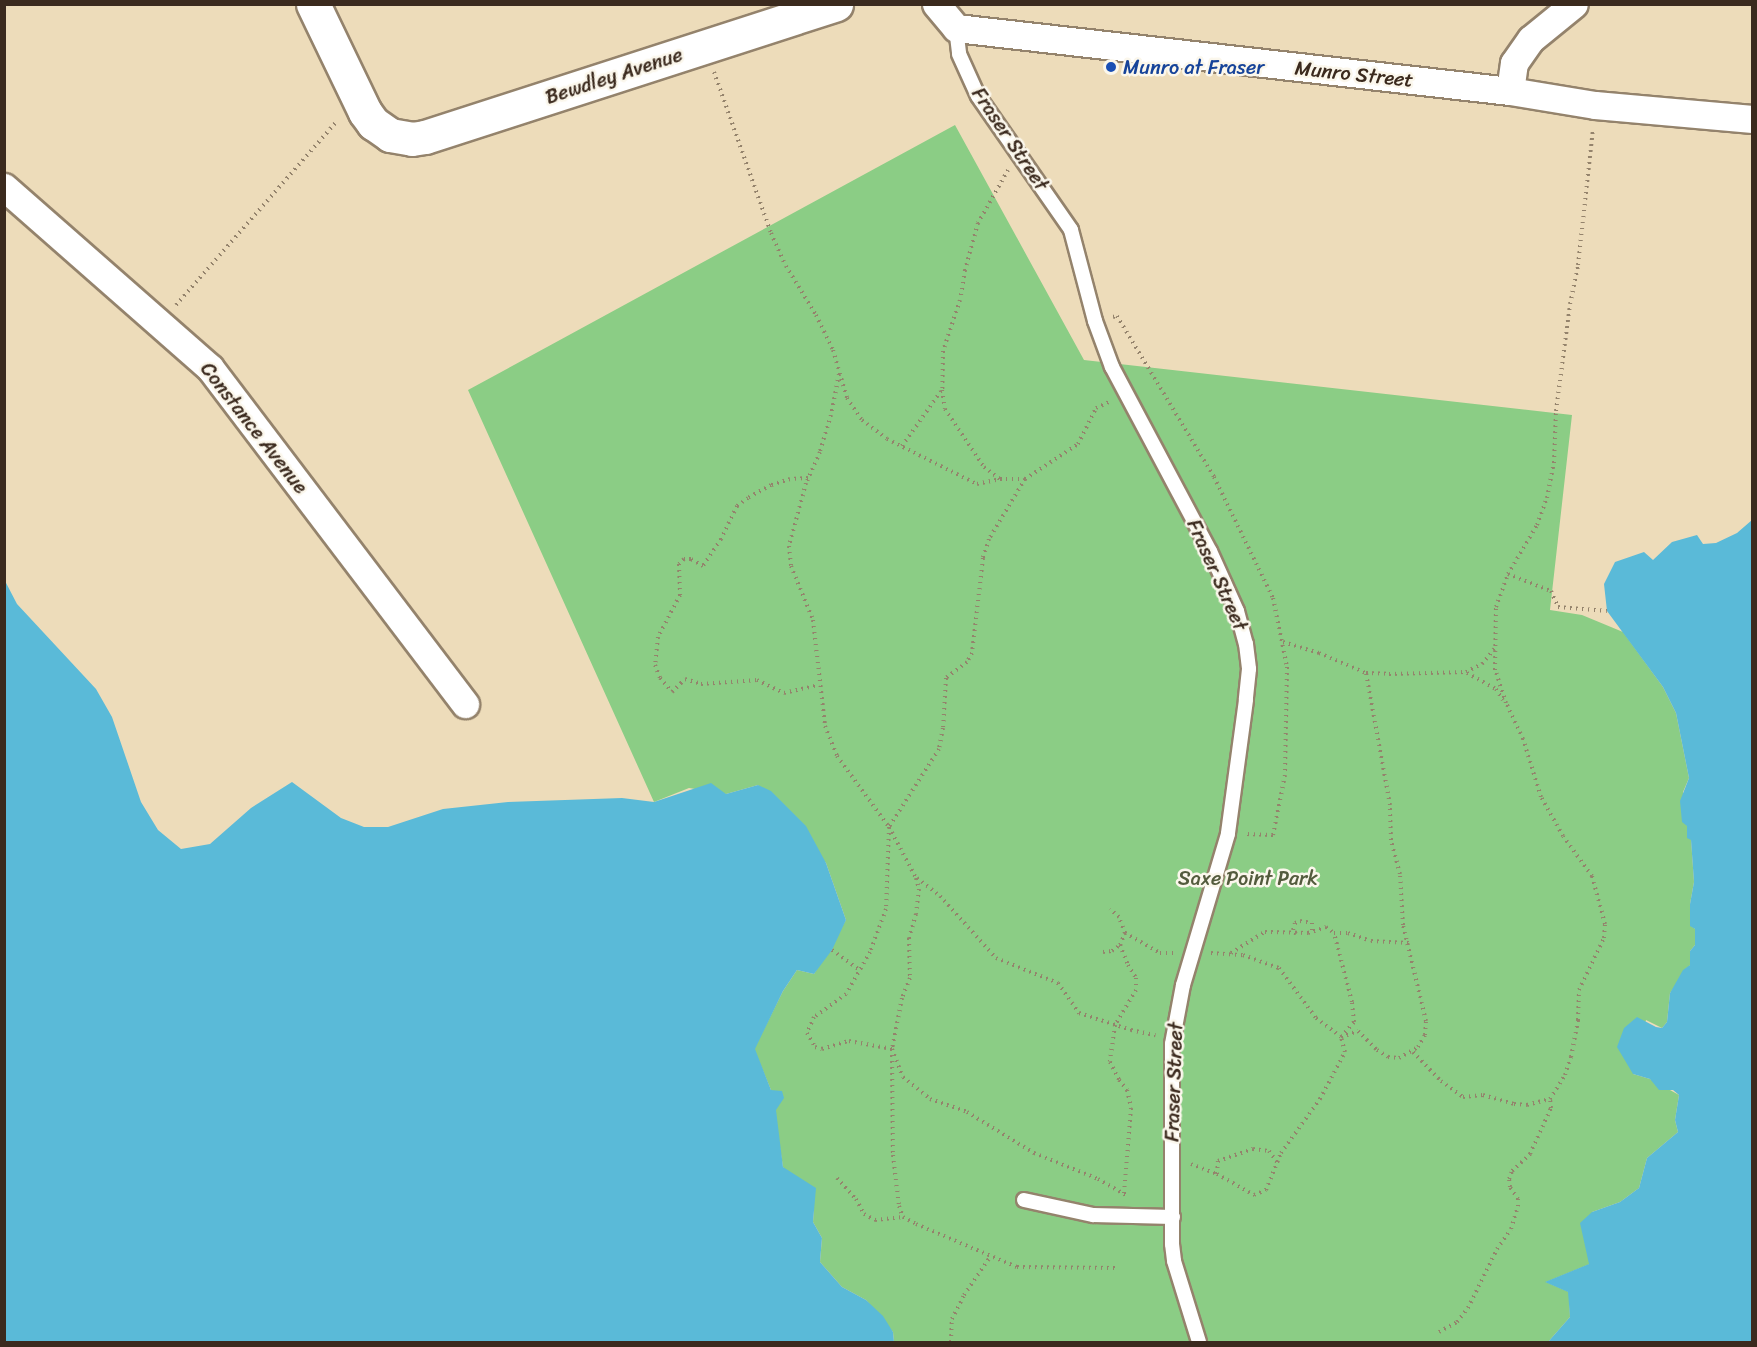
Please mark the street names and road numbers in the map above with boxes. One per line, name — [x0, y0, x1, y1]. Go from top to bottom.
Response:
street label: Bewdley Avenue — [542, 43, 686, 109]
street label: Munro Street — [1293, 56, 1415, 92]
street label: Fraser Street — [966, 82, 1054, 196]
street label: Constance Avenue — [195, 358, 313, 498]
street label: Fraser Street — [1182, 515, 1252, 635]
street label: Fraser Street — [1160, 1022, 1188, 1142]

